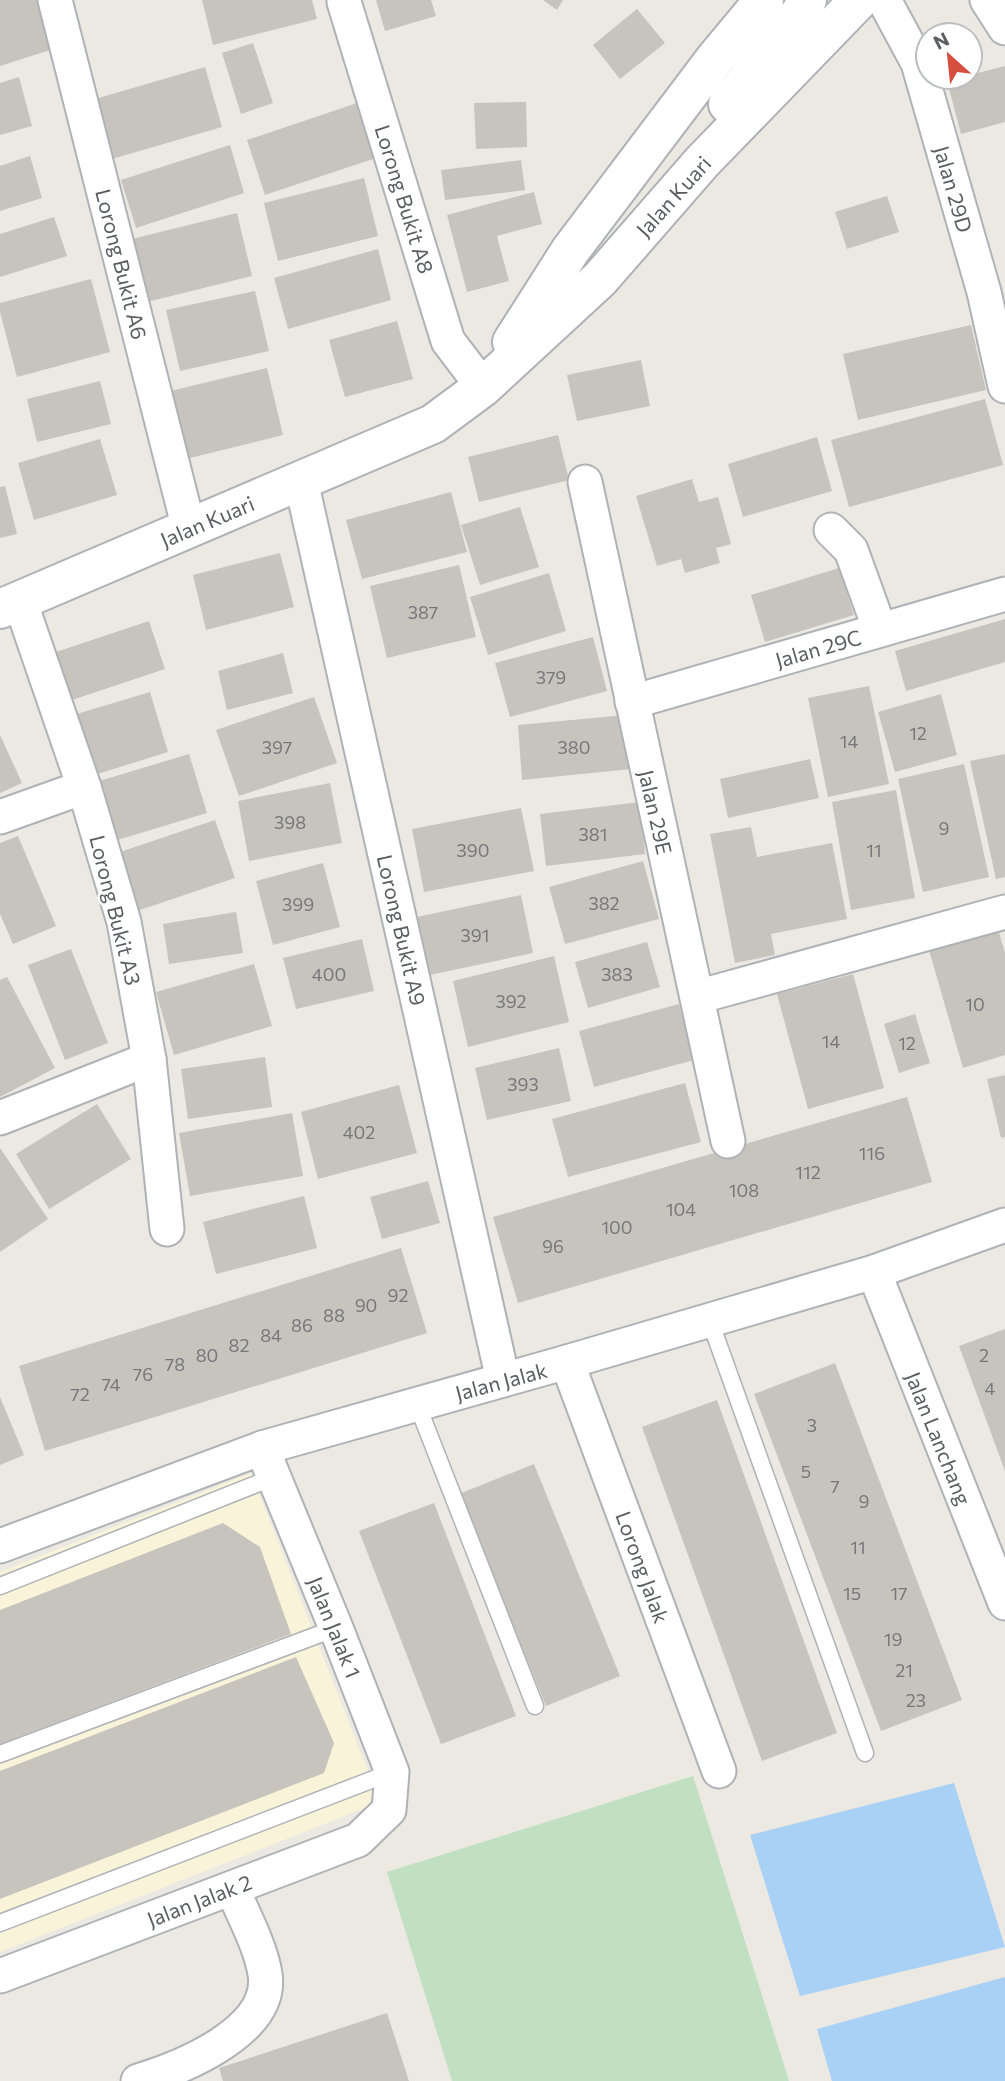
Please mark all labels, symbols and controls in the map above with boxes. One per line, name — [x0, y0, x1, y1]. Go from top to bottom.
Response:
north arrow — [914, 21, 984, 91]
text: N — [929, 27, 953, 54]
street label: Lorong Bukit A8 — [371, 122, 439, 276]
street label: Jalan 29D — [930, 143, 978, 235]
street label: Jalan Kuari — [630, 151, 716, 241]
street label: Lorong Bukit A6 — [91, 186, 153, 342]
street label: Jalan Kuari — [156, 490, 258, 552]
house number: 387 — [408, 601, 438, 623]
street label: Jalan 29C — [772, 624, 864, 672]
house number: 379 — [536, 666, 566, 688]
house number: 12 — [909, 722, 927, 744]
house number: 14 — [840, 730, 858, 752]
house number: 397 — [262, 736, 292, 758]
house number: 380 — [558, 736, 590, 758]
street label: Jalan 29E — [634, 767, 678, 857]
house number: 398 — [274, 811, 306, 833]
house number: 9 — [939, 817, 949, 839]
house number: 381 — [579, 823, 607, 845]
street label: Lorong Bukit A3 — [85, 832, 147, 988]
house number: 390 — [457, 839, 489, 861]
house number: 11 — [866, 839, 882, 861]
street label: Lorong Bukit A9 — [372, 852, 432, 1008]
house number: 382 — [588, 892, 620, 914]
house number: 399 — [282, 893, 314, 915]
house number: 391 — [461, 924, 489, 946]
house number: 400 — [312, 963, 346, 985]
house number: 383 — [601, 963, 633, 985]
house number: 392 — [495, 990, 527, 1012]
house number: 10 — [965, 993, 985, 1015]
house number: 14 — [822, 1030, 840, 1052]
house number: 12 — [898, 1032, 916, 1054]
house number: 393 — [507, 1073, 539, 1095]
house number: 402 — [343, 1121, 375, 1143]
house number: 116 — [859, 1142, 885, 1164]
house number: 112 — [795, 1161, 821, 1183]
house number: 108 — [729, 1179, 759, 1201]
house number: 104 — [666, 1198, 696, 1220]
house number: 100 — [601, 1216, 633, 1238]
house number: 96 — [542, 1235, 564, 1257]
house number: 92 — [388, 1284, 408, 1306]
house number: 90 — [355, 1294, 377, 1316]
house number: 88 — [323, 1304, 345, 1326]
house number: 86 — [291, 1314, 313, 1336]
house number: 84 — [260, 1324, 282, 1346]
house number: 82 — [229, 1334, 249, 1356]
house number: 80 — [196, 1344, 218, 1366]
house number: 2 — [979, 1344, 989, 1366]
house number: 78 — [165, 1353, 185, 1375]
street label: Jalan Jalak — [452, 1357, 550, 1405]
house number: 76 — [133, 1363, 153, 1385]
street label: Jalan Lanchang — [901, 1368, 977, 1508]
house number: 74 — [101, 1373, 121, 1395]
house number: 4 — [985, 1377, 996, 1399]
house number: 72 — [70, 1383, 90, 1405]
house number: 3 — [807, 1414, 817, 1436]
house number: 5 — [801, 1460, 811, 1482]
house number: 7 — [830, 1475, 840, 1497]
house number: 9 — [859, 1490, 869, 1512]
street label: Lorong Jalak — [611, 1508, 675, 1626]
house number: 11 — [850, 1536, 866, 1558]
street label: Jalan Jalak 1 — [303, 1573, 367, 1681]
house number: 15 — [843, 1582, 861, 1604]
house number: 17 — [890, 1582, 908, 1604]
house number: 19 — [884, 1628, 902, 1650]
house number: 21 — [895, 1659, 913, 1681]
house number: 23 — [906, 1689, 926, 1711]
street label: Jalan Jalak 2 — [143, 1869, 255, 1931]

